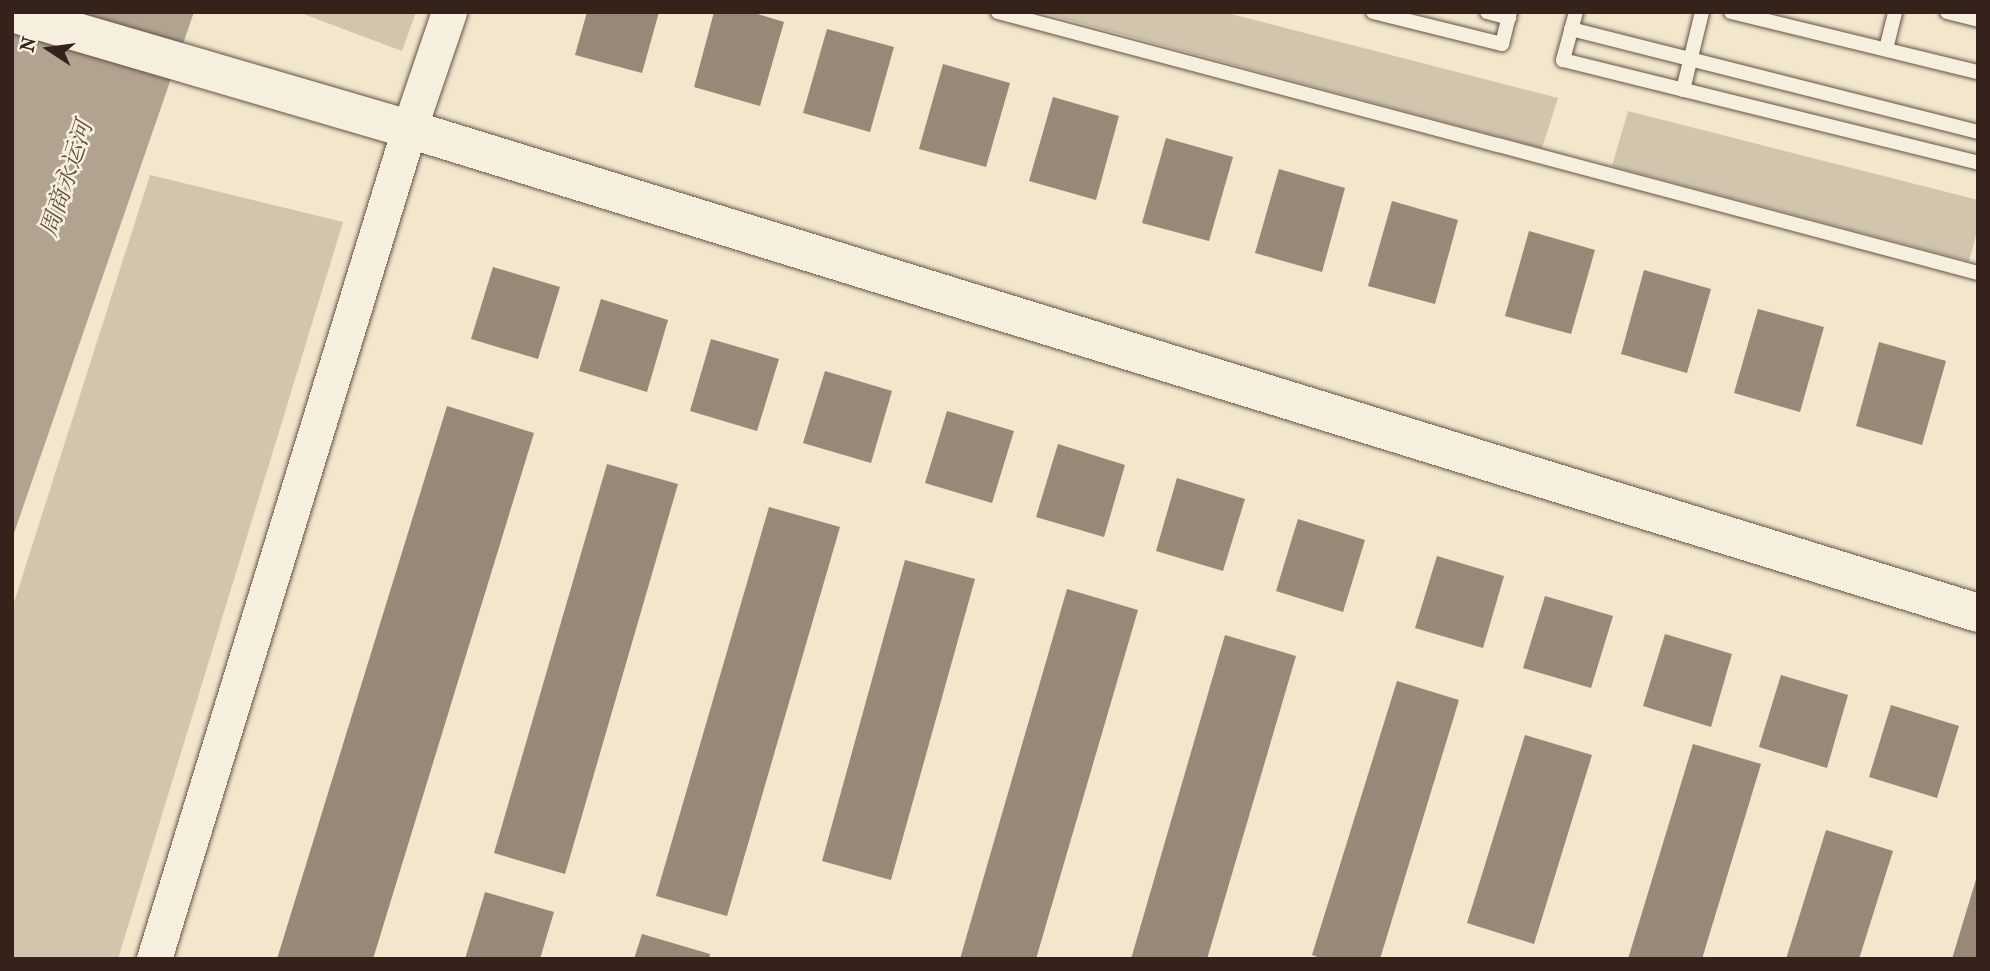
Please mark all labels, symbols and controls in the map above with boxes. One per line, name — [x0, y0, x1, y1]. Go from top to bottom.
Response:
north arrow — [14, 14, 84, 84]
text: N — [16, 35, 41, 54]
water label: 周商永运河 — [35, 117, 99, 241]

